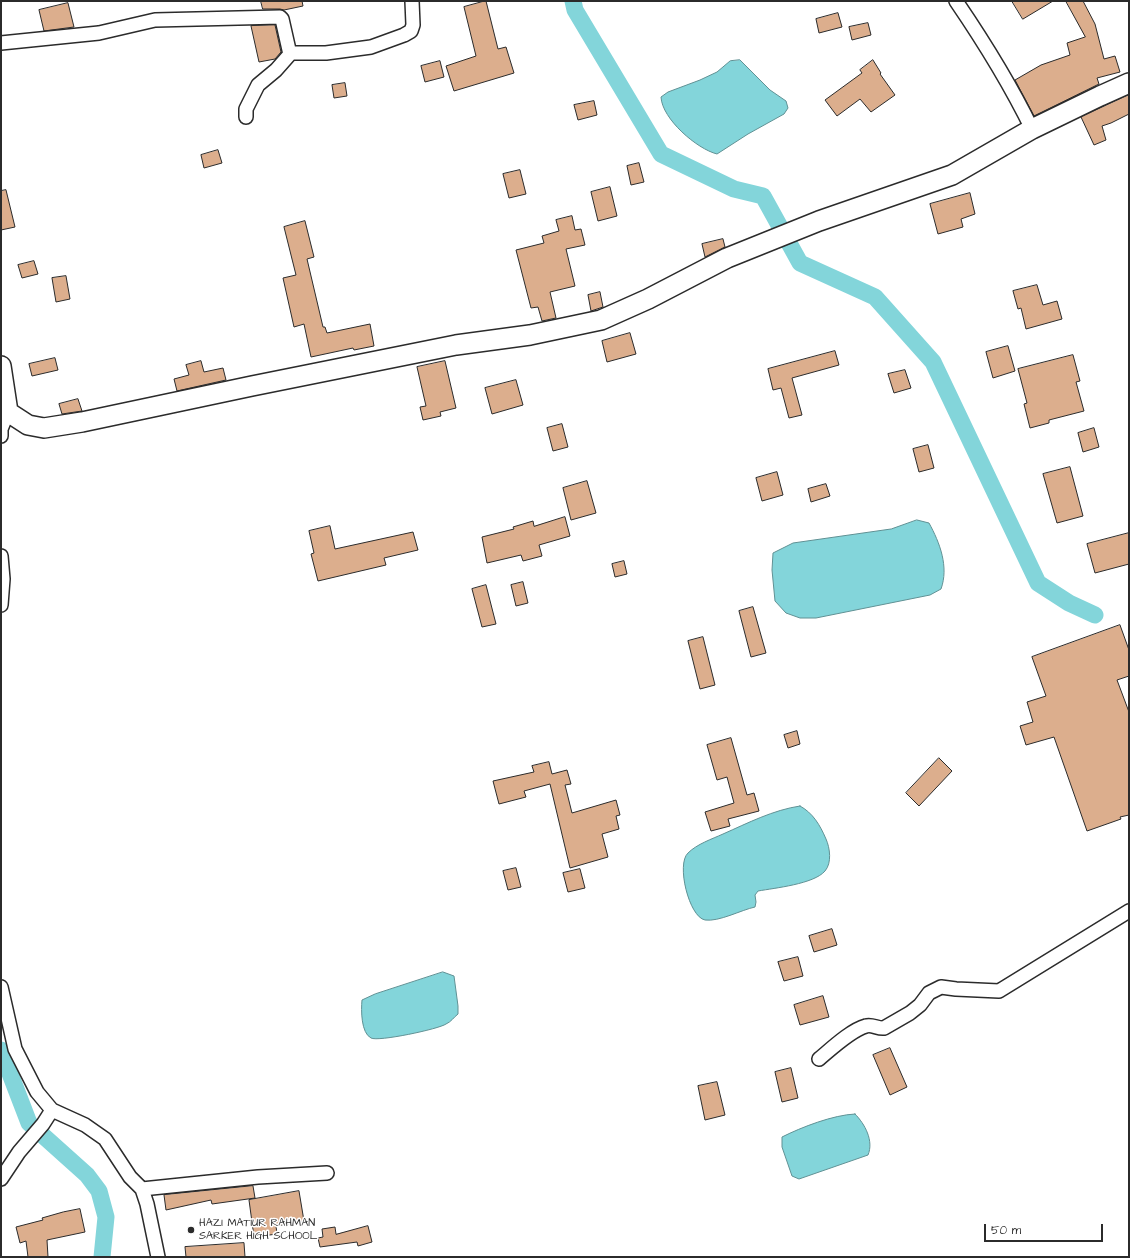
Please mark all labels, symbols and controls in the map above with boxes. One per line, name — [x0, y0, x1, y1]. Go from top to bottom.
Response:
scale bar — [986, 1216, 1105, 1242]
place label: HAZI MATIUR RAHMAN SARKER HIGH SCHOOL — [199, 1217, 317, 1243]
text: 50 m — [991, 1222, 1021, 1239]
marker: HAZI MATIUR RAHMAN SARKER HIGH SCHOOL — [186, 1225, 196, 1235]

